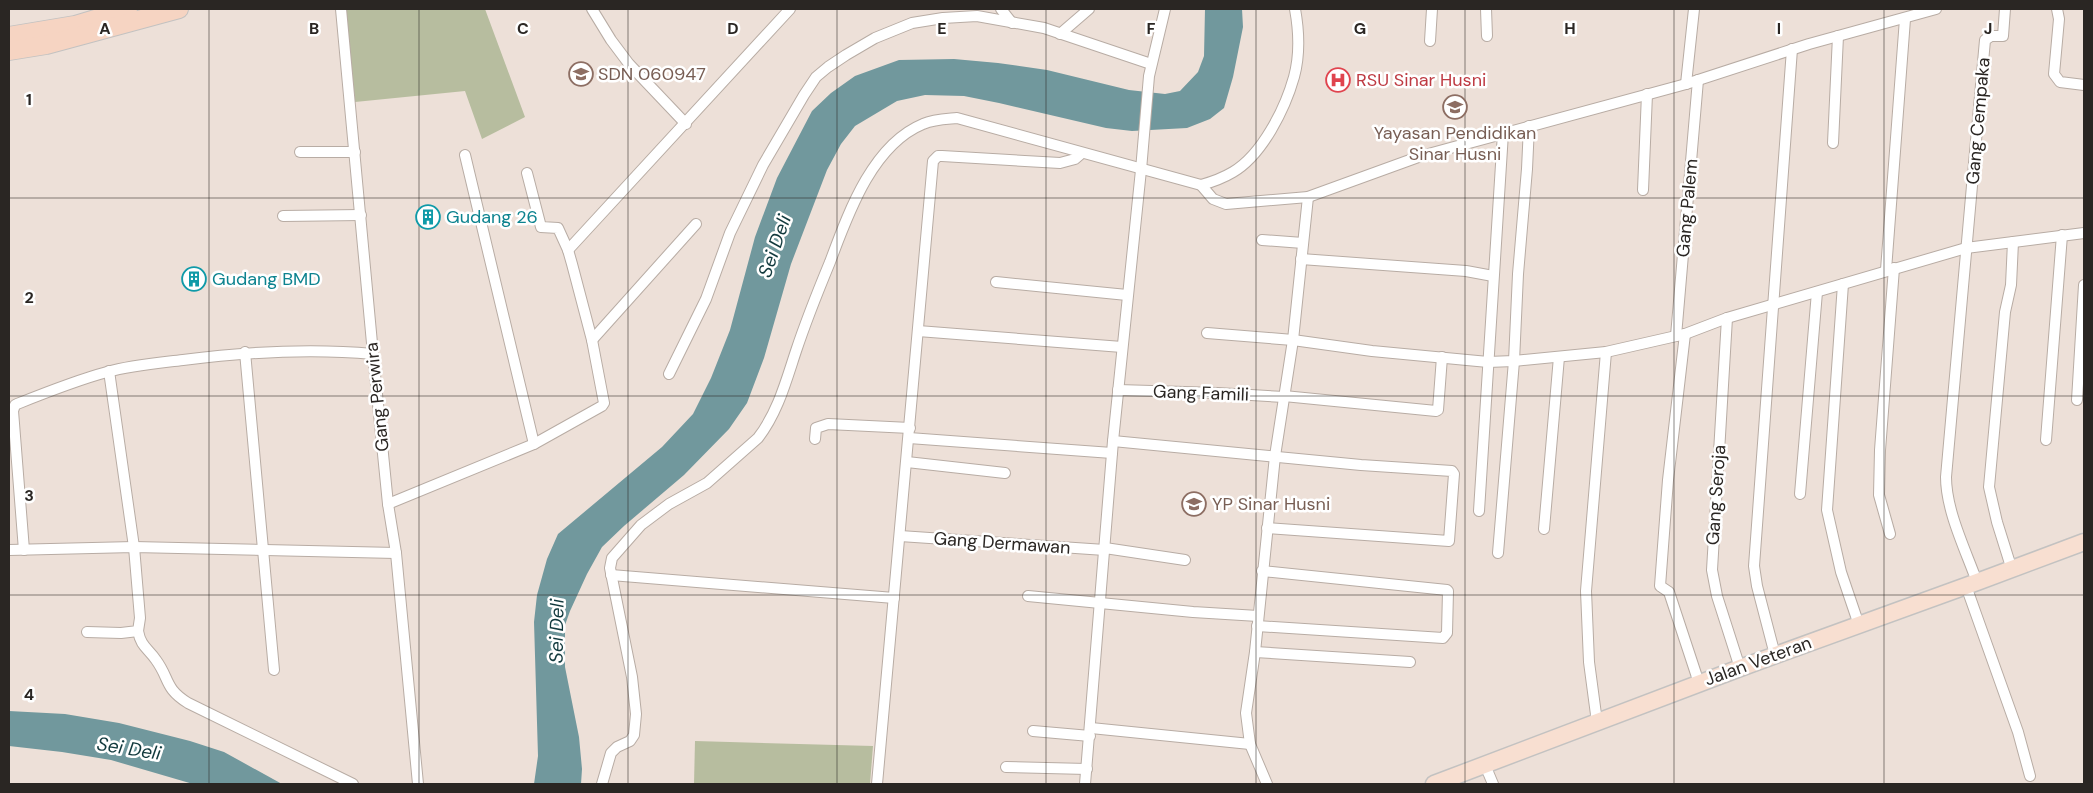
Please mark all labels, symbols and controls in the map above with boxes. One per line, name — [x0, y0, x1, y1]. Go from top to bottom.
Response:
text: A — [99, 18, 111, 39]
text: B — [309, 18, 319, 39]
text: C — [517, 18, 529, 39]
text: D — [727, 18, 739, 39]
text: E — [937, 18, 947, 39]
text: F — [1147, 18, 1156, 39]
text: G — [1354, 18, 1366, 39]
text: H — [1564, 18, 1576, 39]
text: I — [1777, 18, 1781, 39]
text: J — [1984, 18, 1992, 39]
street label: Gang Cempaka — [1960, 56, 1996, 186]
school or university icon: SDN 060947 — [568, 61, 594, 87]
place label: SDN 060947 — [598, 62, 706, 86]
hospital icon: RSU Sinar Husni — [1325, 67, 1351, 93]
place label: RSU Sinar Husni — [1356, 68, 1486, 92]
text: 1 — [26, 89, 32, 110]
school or university icon: Yayasan Pendidikan Sinar Husni — [1442, 94, 1468, 120]
place label: Yayasan Pendidikan Sinar Husni — [1374, 121, 1536, 166]
street label: Gang Palem — [1671, 158, 1703, 258]
building icon: Gudang 26 — [415, 204, 441, 230]
place label: Gudang 26 — [446, 205, 538, 229]
water label: Sei Deli — [752, 211, 797, 281]
building icon: Gudang BMD — [181, 266, 207, 292]
place label: Gudang BMD — [212, 267, 321, 291]
text: 2 — [24, 287, 34, 308]
street label: Gang Perwira — [359, 341, 395, 453]
street label: Gang Famili — [1153, 379, 1249, 407]
street label: Gang Seroja — [1701, 444, 1731, 546]
text: 3 — [24, 485, 34, 506]
school or university icon: YP Sinar Husni — [1181, 491, 1207, 517]
place label: YP Sinar Husni — [1212, 492, 1330, 516]
street label: Gang Dermawan — [933, 526, 1071, 560]
water label: Sei Deli — [543, 598, 570, 664]
street label: Jalan Veteran — [1701, 631, 1815, 691]
text: 4 — [24, 684, 34, 705]
water label: Sei Deli — [95, 731, 163, 766]

